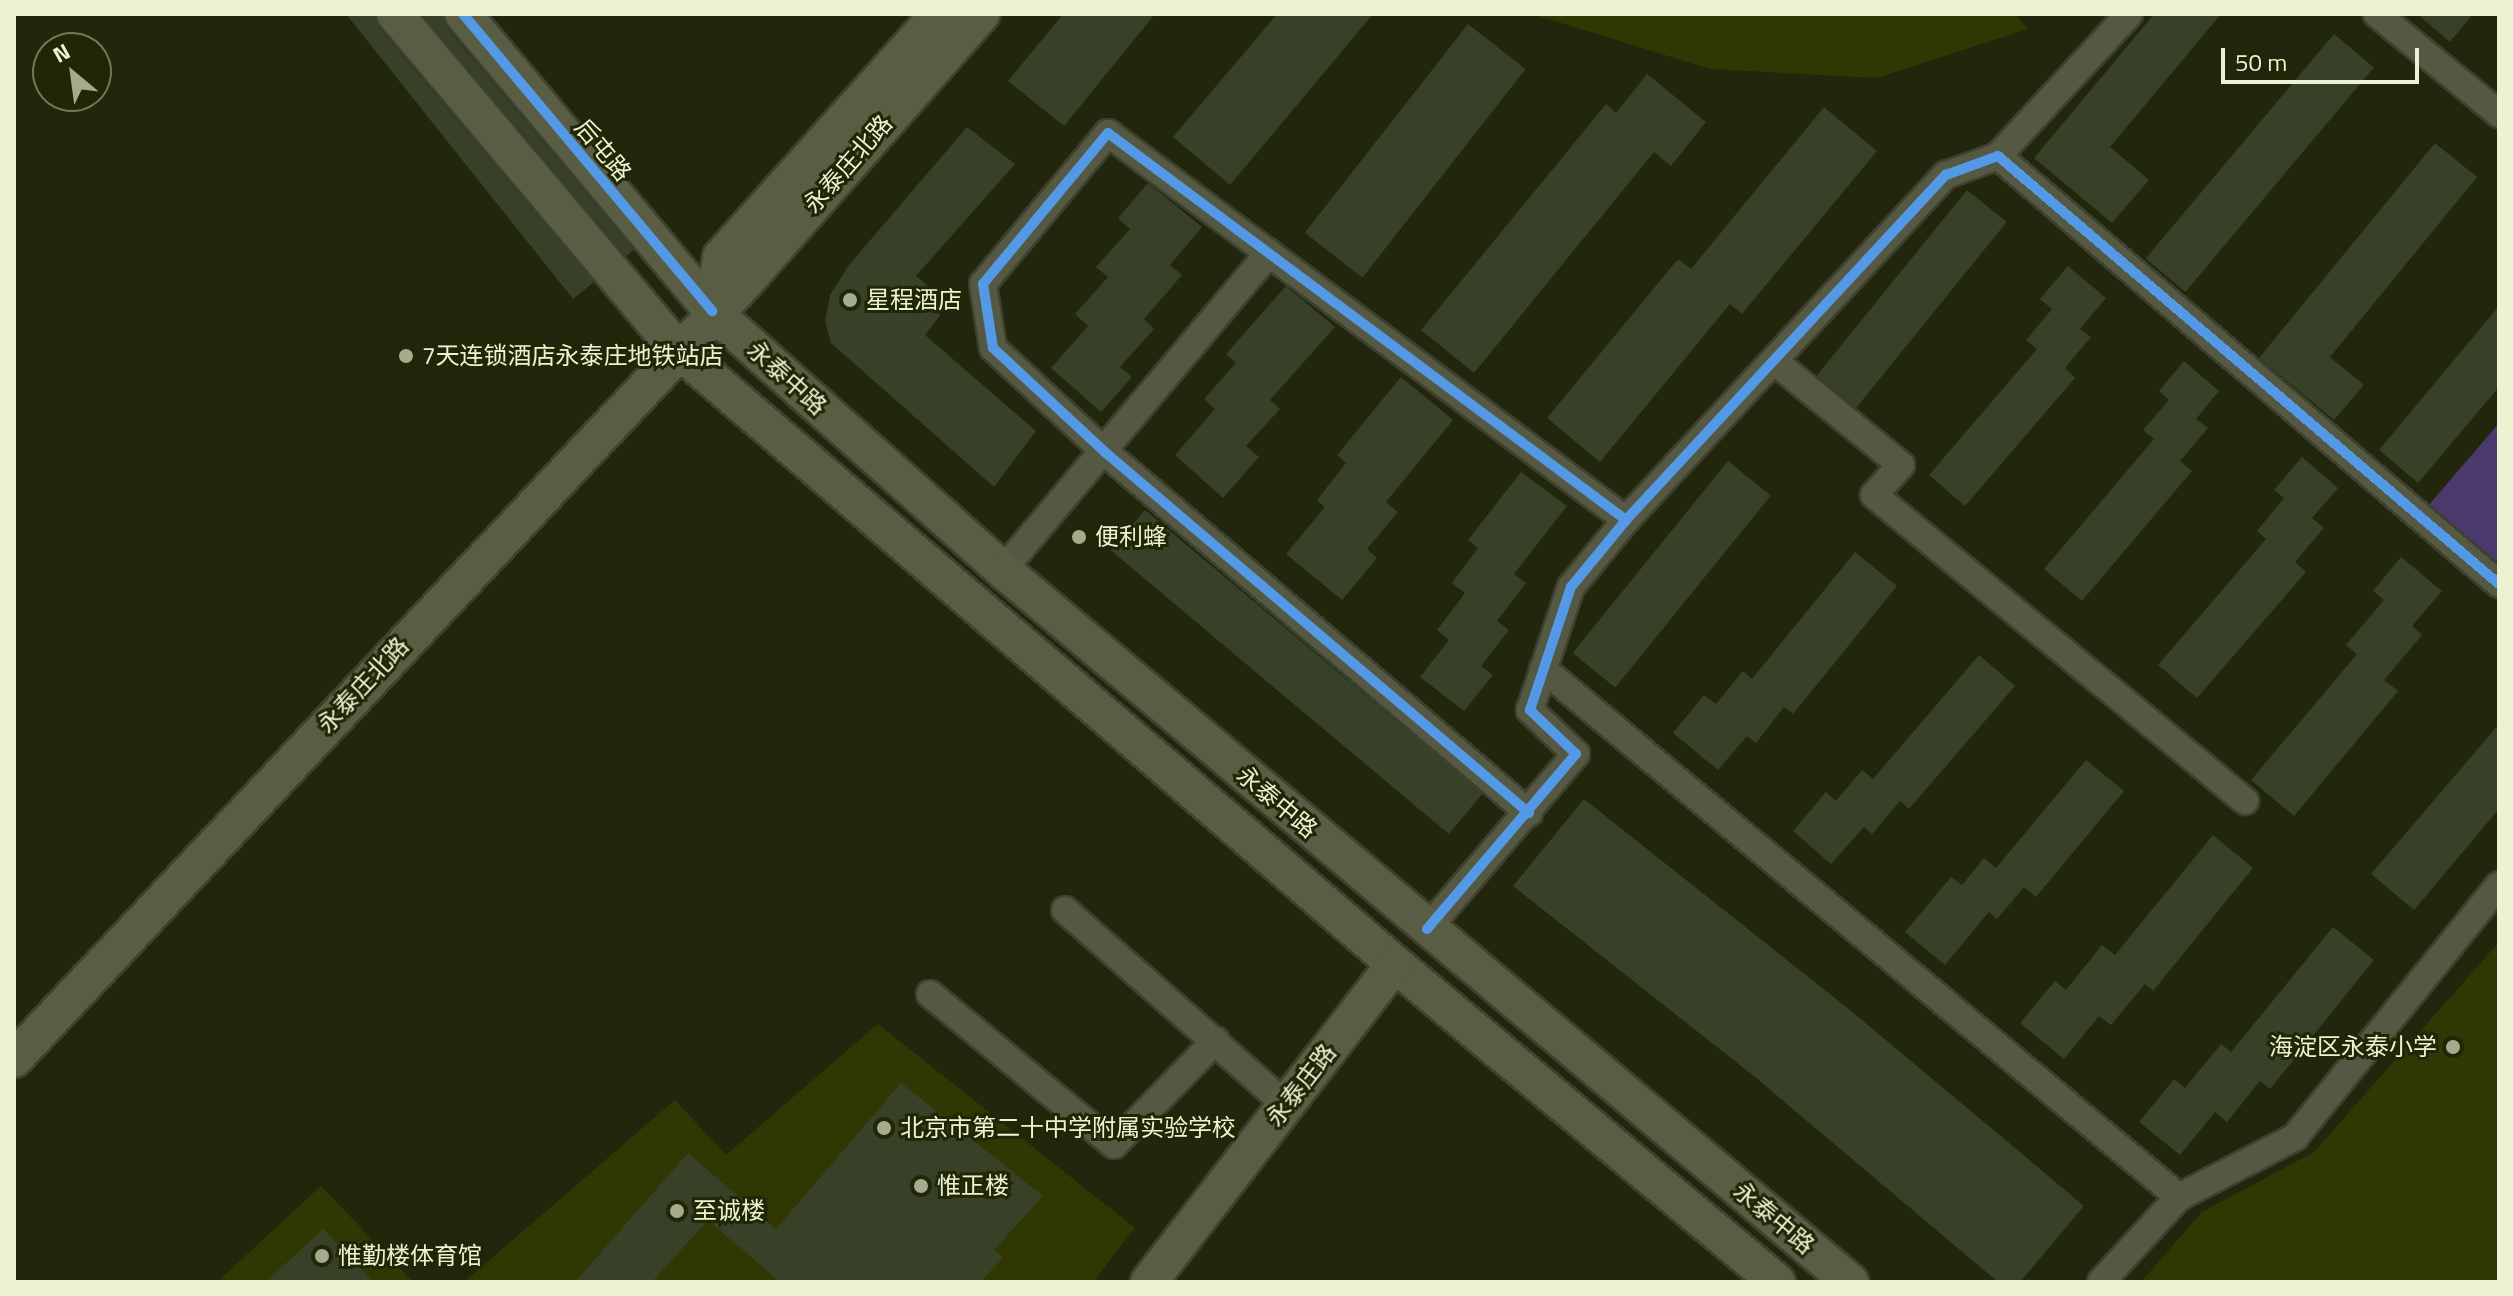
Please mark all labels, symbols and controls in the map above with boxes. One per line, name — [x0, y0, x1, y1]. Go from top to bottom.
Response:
north arrow — [32, 32, 112, 112]
scale bar — [2225, 32, 2423, 82]
text: N — [46, 34, 76, 71]
text: 50 m — [2235, 44, 2287, 80]
street label: 永泰庄北路 — [798, 109, 898, 219]
street label: 后屯路 — [569, 113, 637, 187]
place label: 星程酒店 — [866, 286, 962, 314]
marker: 星程酒店 — [841, 291, 859, 309]
street label: 永泰中路 — [742, 335, 832, 421]
place label: 7天连锁酒店永泰庄地铁站店 — [422, 342, 723, 370]
marker: 7天连锁酒店永泰庄地铁站店 — [397, 347, 415, 365]
place label: 便利蜂 — [1095, 523, 1167, 551]
marker: 便利蜂 — [1070, 528, 1088, 546]
street label: 永泰庄北路 — [312, 631, 414, 739]
street label: 永泰中路 — [1231, 760, 1323, 844]
place label: 海淀区永泰小学 — [2269, 1033, 2437, 1061]
street label: 永泰庄路 — [1260, 1038, 1342, 1132]
marker: 海淀区永泰小学 — [2444, 1038, 2462, 1056]
place label: 北京市第二十中学附属实验学校 — [900, 1114, 1236, 1142]
marker: 北京市第二十中学附属实验学校 — [875, 1119, 893, 1137]
place label: 惟正楼 — [937, 1172, 1009, 1200]
street label: 永泰中路 — [1728, 1176, 1820, 1260]
marker: 惟正楼 — [912, 1177, 930, 1195]
place label: 至诚楼 — [693, 1197, 765, 1225]
marker: 至诚楼 — [668, 1202, 686, 1220]
place label: 惟勤楼体育馆 — [338, 1242, 482, 1270]
marker: 惟勤楼体育馆 — [313, 1247, 331, 1265]

